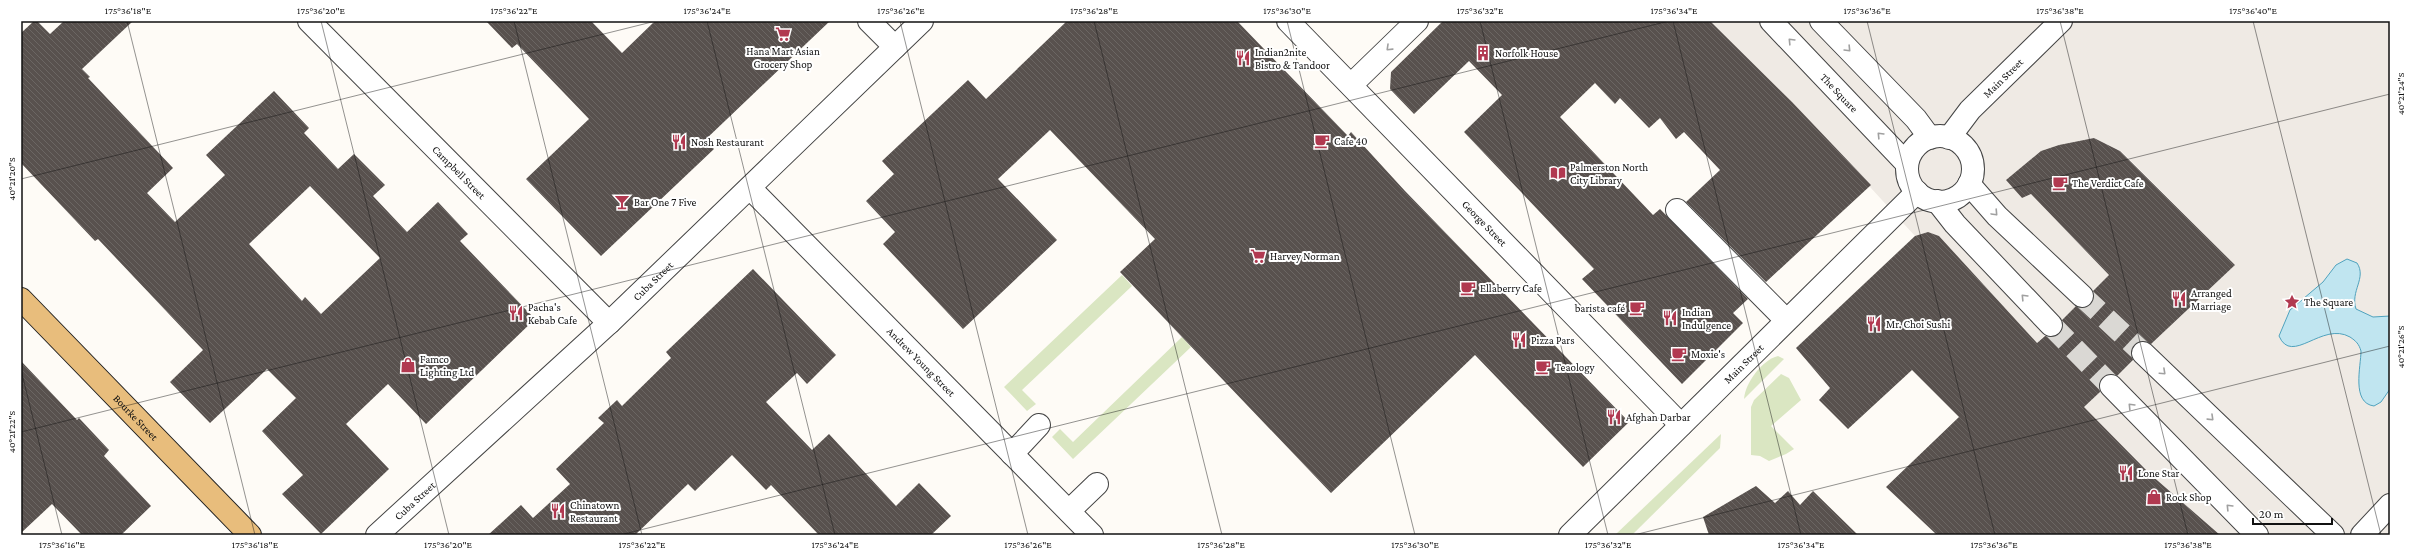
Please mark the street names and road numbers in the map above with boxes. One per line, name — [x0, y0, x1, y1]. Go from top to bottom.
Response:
street label: Main Street — [1980, 55, 2026, 100]
street label: The Square — [1818, 71, 1861, 115]
street label: Campbell Street — [430, 143, 488, 202]
street label: George Street — [1460, 198, 1510, 249]
street label: Cuba Street — [630, 259, 675, 303]
street label: Andrew Young Street — [885, 325, 958, 399]
street label: Main Street — [1721, 341, 1766, 386]
street label: Bourke Street — [111, 392, 161, 443]
street label: Cuba Street — [392, 479, 438, 522]

